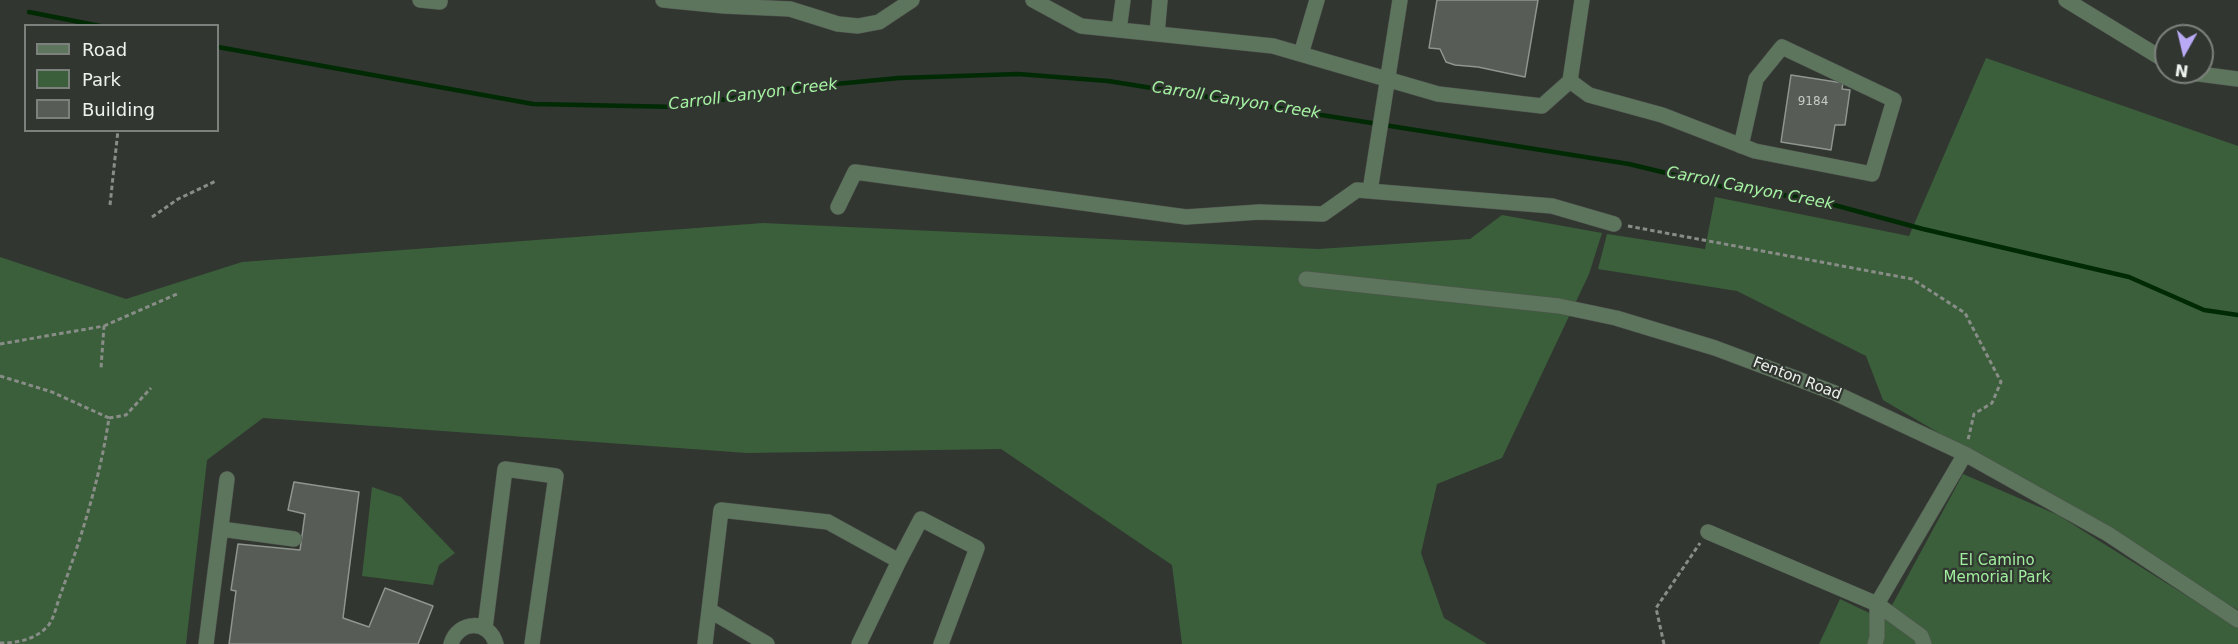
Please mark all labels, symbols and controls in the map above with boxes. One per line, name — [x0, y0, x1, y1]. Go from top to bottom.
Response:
legend — [24, 24, 219, 132]
north arrow — [2154, 24, 2214, 84]
text: Road — [82, 39, 127, 60]
text: N — [2174, 60, 2190, 81]
text: Park — [82, 69, 121, 90]
water label: Carroll Canyon Creek — [667, 75, 839, 115]
water label: Carroll Canyon Creek — [1150, 78, 1322, 124]
house number: 9184 — [1798, 95, 1828, 109]
text: Building — [82, 99, 155, 120]
water label: Carroll Canyon Creek — [1665, 163, 1835, 215]
street label: Fenton Road — [1750, 354, 1844, 404]
park label: El Camino Memorial Park — [1944, 552, 2050, 587]

